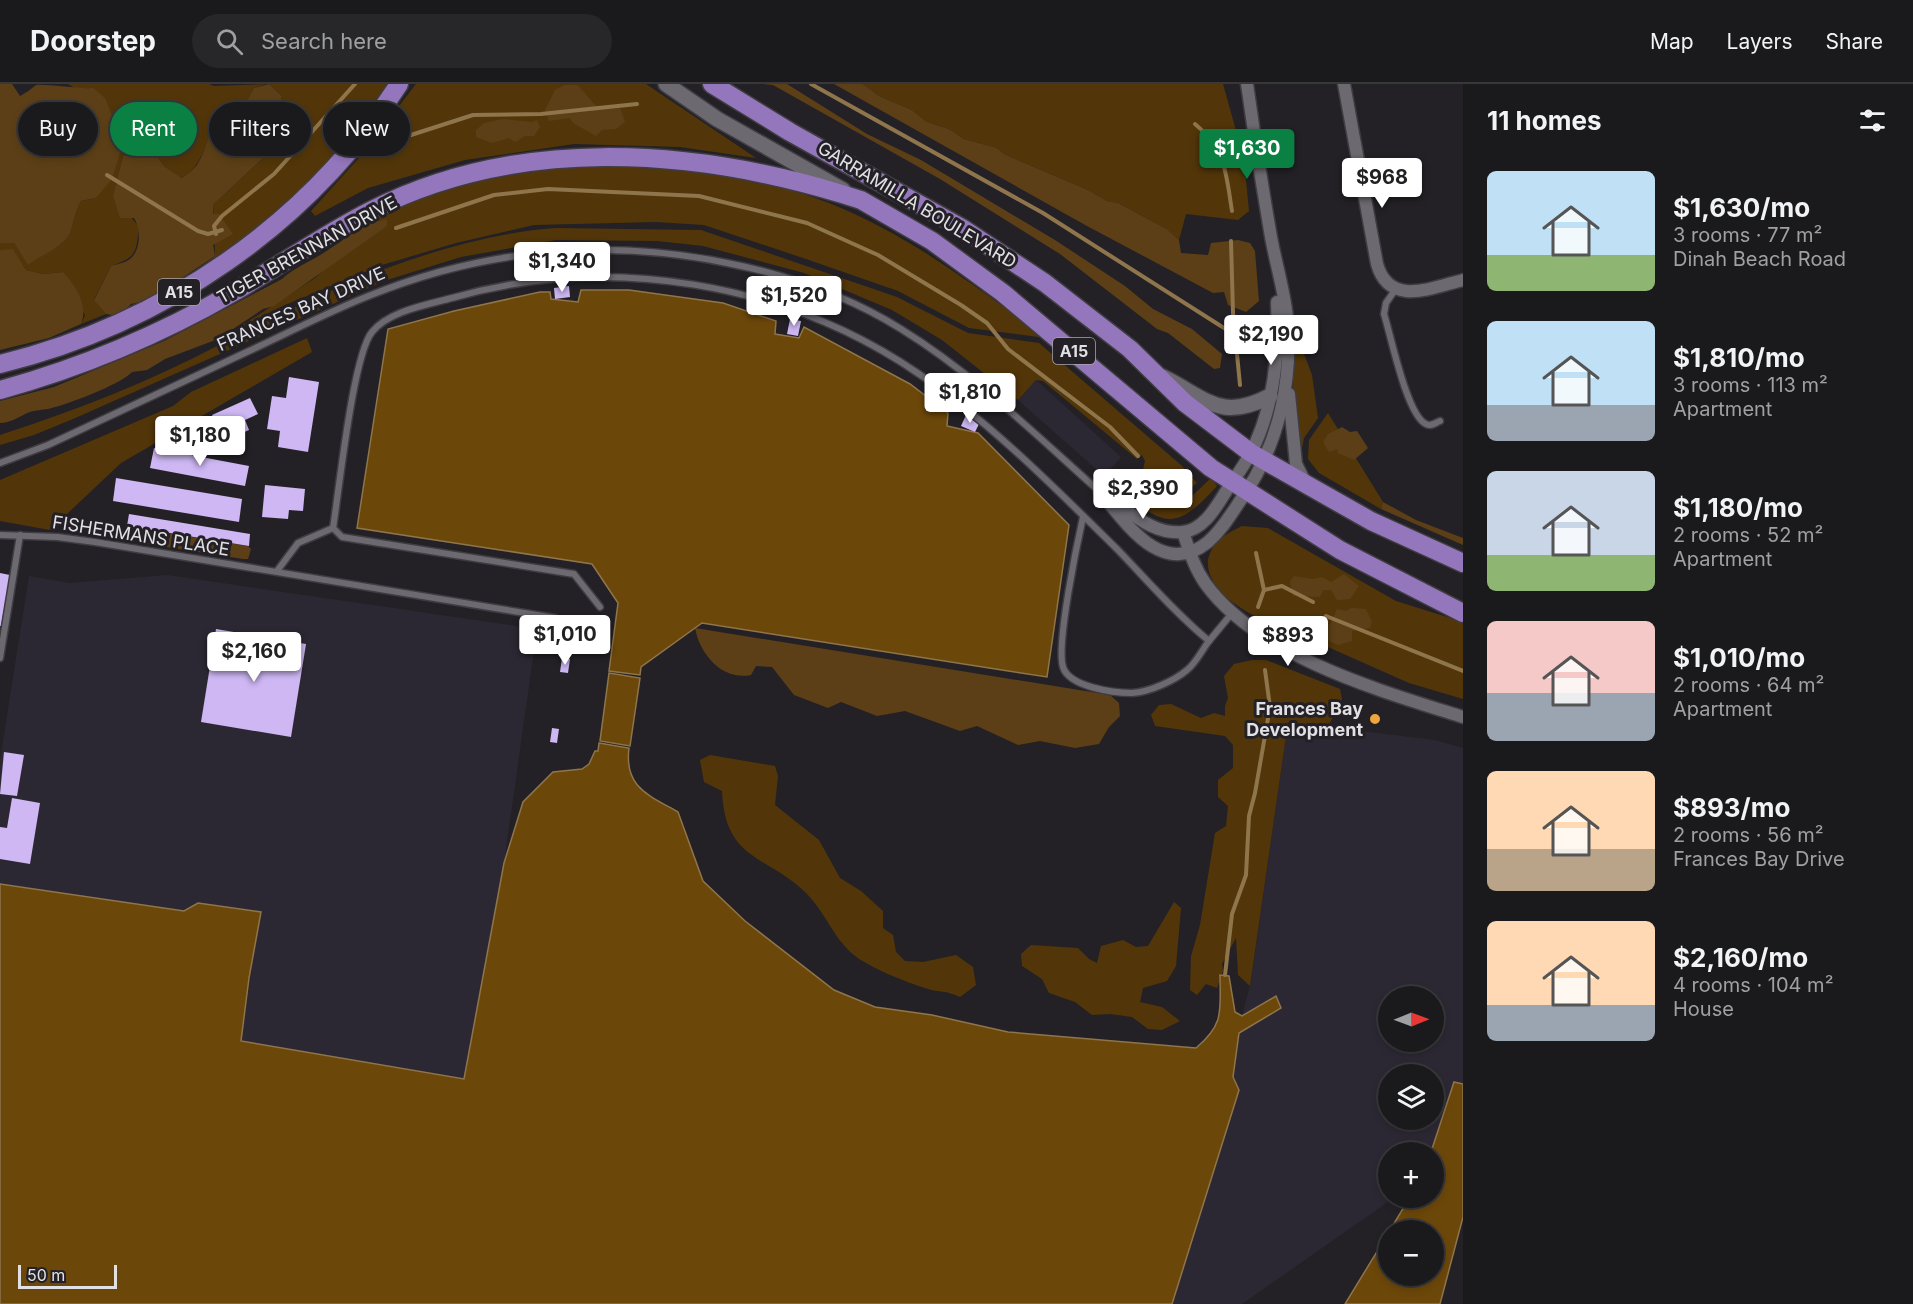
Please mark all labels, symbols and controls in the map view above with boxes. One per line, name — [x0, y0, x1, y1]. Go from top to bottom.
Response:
search box — [192, 14, 612, 68]
text: Doorstep — [30, 24, 156, 58]
icon: search — [213, 25, 246, 58]
text: Search here — [261, 28, 387, 54]
text: Map — [1650, 29, 1694, 54]
text: Layers — [1727, 29, 1793, 54]
text: Share — [1826, 29, 1883, 54]
chip: Buy — [18, 102, 98, 156]
chip: Rent — [110, 102, 197, 156]
chip: Filters — [209, 102, 311, 156]
chip: New — [323, 102, 410, 156]
icon: filters — [1856, 104, 1889, 137]
text: 11 homes — [1487, 105, 1602, 136]
pin: $1,630 — [1198, 129, 1296, 180]
text: $1,630 — [1213, 136, 1281, 160]
street label: GARRAMILLA BOULEVARD — [814, 137, 1020, 272]
pin: $968 — [1346, 158, 1418, 209]
text: $968 — [1356, 165, 1408, 189]
street label: TIGER BRENNAN DRIVE — [213, 191, 400, 308]
text: $1,630/mo — [1673, 192, 1810, 223]
icon: home — [1535, 195, 1607, 267]
text: 3 rooms · 77 m² — [1673, 223, 1822, 247]
pin: $1,340 — [513, 242, 611, 293]
text: Dinah Beach Road — [1673, 247, 1846, 271]
text: $1,340 — [528, 249, 596, 273]
street label: FRANCES BAY DRIVE — [214, 262, 388, 355]
pin: $1,520 — [745, 276, 843, 327]
road number: A15 — [158, 279, 200, 305]
text: $1,520 — [760, 283, 828, 307]
pin: $2,190 — [1222, 315, 1320, 366]
text: $2,190 — [1238, 322, 1304, 346]
road number: A15 — [1053, 338, 1095, 364]
text: $1,810/mo — [1673, 342, 1805, 373]
icon: home — [1535, 345, 1607, 417]
pin: $1,810 — [921, 373, 1019, 424]
text: 3 rooms · 113 m² — [1673, 373, 1828, 397]
text: $1,810 — [939, 380, 1001, 404]
text: Apartment — [1673, 397, 1772, 421]
pin: $1,180 — [151, 416, 249, 467]
text: $1,180 — [169, 423, 231, 447]
pin: $2,390 — [1094, 469, 1192, 520]
text: $2,390 — [1107, 476, 1179, 500]
text: $1,180/mo — [1673, 492, 1803, 523]
icon: home — [1535, 495, 1607, 567]
street label: FISHERMANS PLACE — [51, 511, 231, 560]
text: 2 rooms · 52 m² — [1673, 523, 1823, 547]
text: Apartment — [1673, 547, 1772, 571]
pin: $1,010 — [516, 615, 614, 666]
pin: $893 — [1252, 616, 1324, 667]
text: $1,010 — [533, 622, 597, 646]
text: $893 — [1262, 623, 1314, 647]
pin: $2,160 — [205, 632, 303, 683]
text: $2,160 — [221, 639, 287, 663]
text: $1,010/mo — [1673, 642, 1805, 673]
icon: home — [1535, 645, 1607, 717]
text: 2 rooms · 64 m² — [1673, 673, 1824, 697]
text: Apartment — [1673, 697, 1772, 721]
place label: Frances Bay Development — [1246, 698, 1363, 740]
marker: Frances Bay Development — [1368, 712, 1382, 726]
text: $893/mo — [1673, 792, 1790, 823]
icon: home — [1535, 795, 1607, 867]
text: 2 rooms · 56 m² — [1673, 823, 1824, 847]
text: Frances Bay Drive — [1673, 847, 1845, 871]
text: $2,160/mo — [1673, 942, 1808, 973]
icon: home — [1535, 945, 1607, 1017]
text: 4 rooms · 104 m² — [1673, 973, 1833, 997]
north arrow — [1378, 986, 1444, 1052]
map controls — [1378, 986, 1444, 1286]
text: House — [1673, 997, 1734, 1021]
button: layers — [1378, 1064, 1444, 1130]
button: + — [1378, 1142, 1444, 1208]
button: − — [1378, 1220, 1444, 1286]
scale bar — [18, 1262, 117, 1290]
text: 50 m — [27, 1265, 65, 1285]

